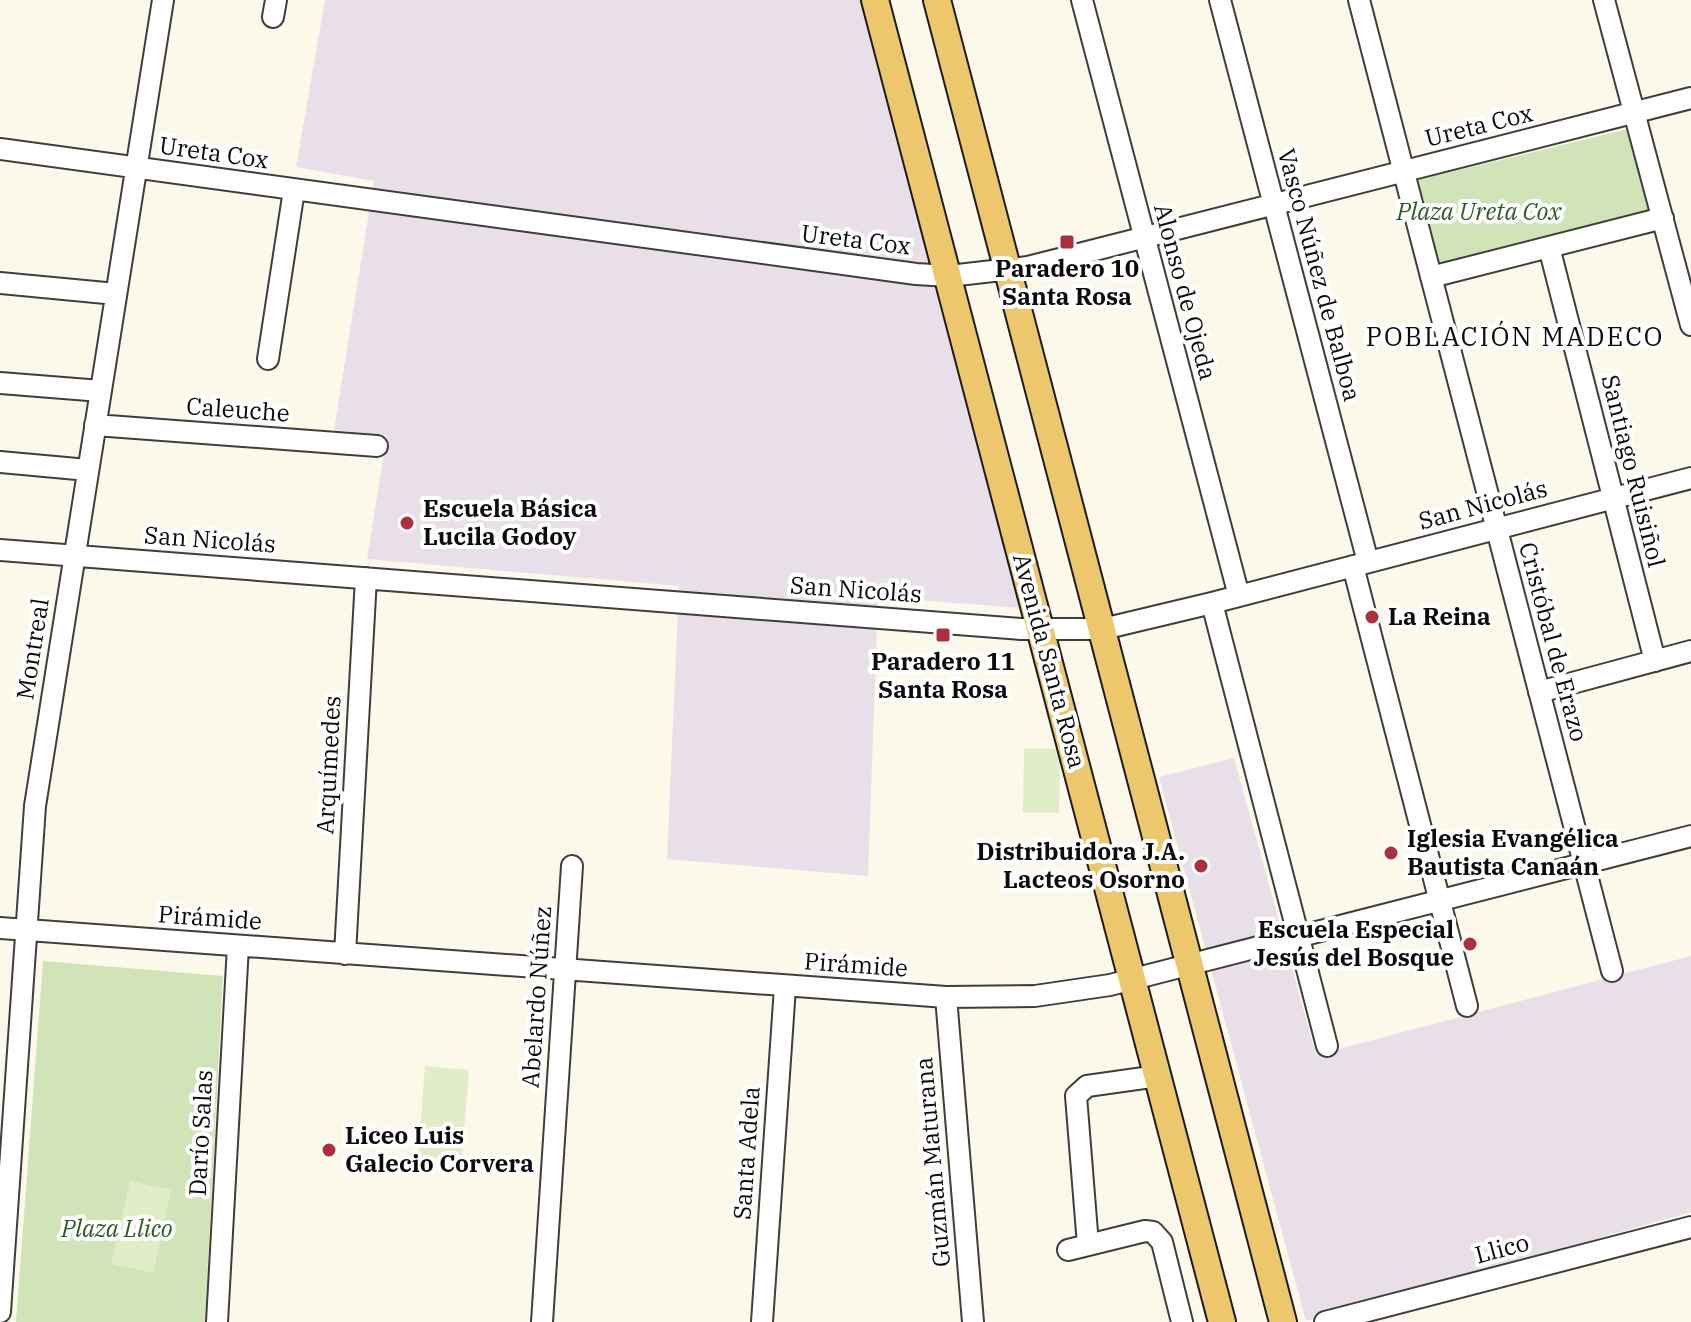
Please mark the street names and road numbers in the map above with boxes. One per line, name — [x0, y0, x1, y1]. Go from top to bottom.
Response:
street label: Ureta Cox — [1421, 96, 1536, 154]
street label: Ureta Cox — [157, 128, 271, 176]
street label: Vasco Núñez de Balboa — [1271, 145, 1369, 405]
street label: Alonso de Ojeda — [1147, 200, 1225, 383]
street label: Ureta Cox — [799, 216, 913, 262]
street label: Santiago Ruisiñol — [1595, 371, 1673, 570]
street label: Caleuche — [185, 389, 291, 429]
street label: San Nicolás — [1415, 471, 1551, 537]
street label: San Nicolás — [143, 518, 277, 560]
street label: Cristóbal de Erazo — [1512, 539, 1596, 745]
street label: Avenida Santa Rosa — [1006, 550, 1094, 772]
street label: San Nicolás — [789, 568, 923, 610]
street label: Montreal — [8, 596, 56, 702]
street label: Arquímedes — [308, 695, 348, 835]
street label: Pirámide — [157, 897, 263, 937]
street label: Abelardo Núñez — [514, 905, 558, 1089]
street label: Pirámide — [803, 944, 909, 984]
street label: Guzmán Maturana — [907, 1056, 957, 1268]
street label: Darío Salas — [181, 1069, 219, 1197]
street label: Santa Adela — [725, 1085, 767, 1221]
street label: Llico — [1471, 1226, 1532, 1271]

